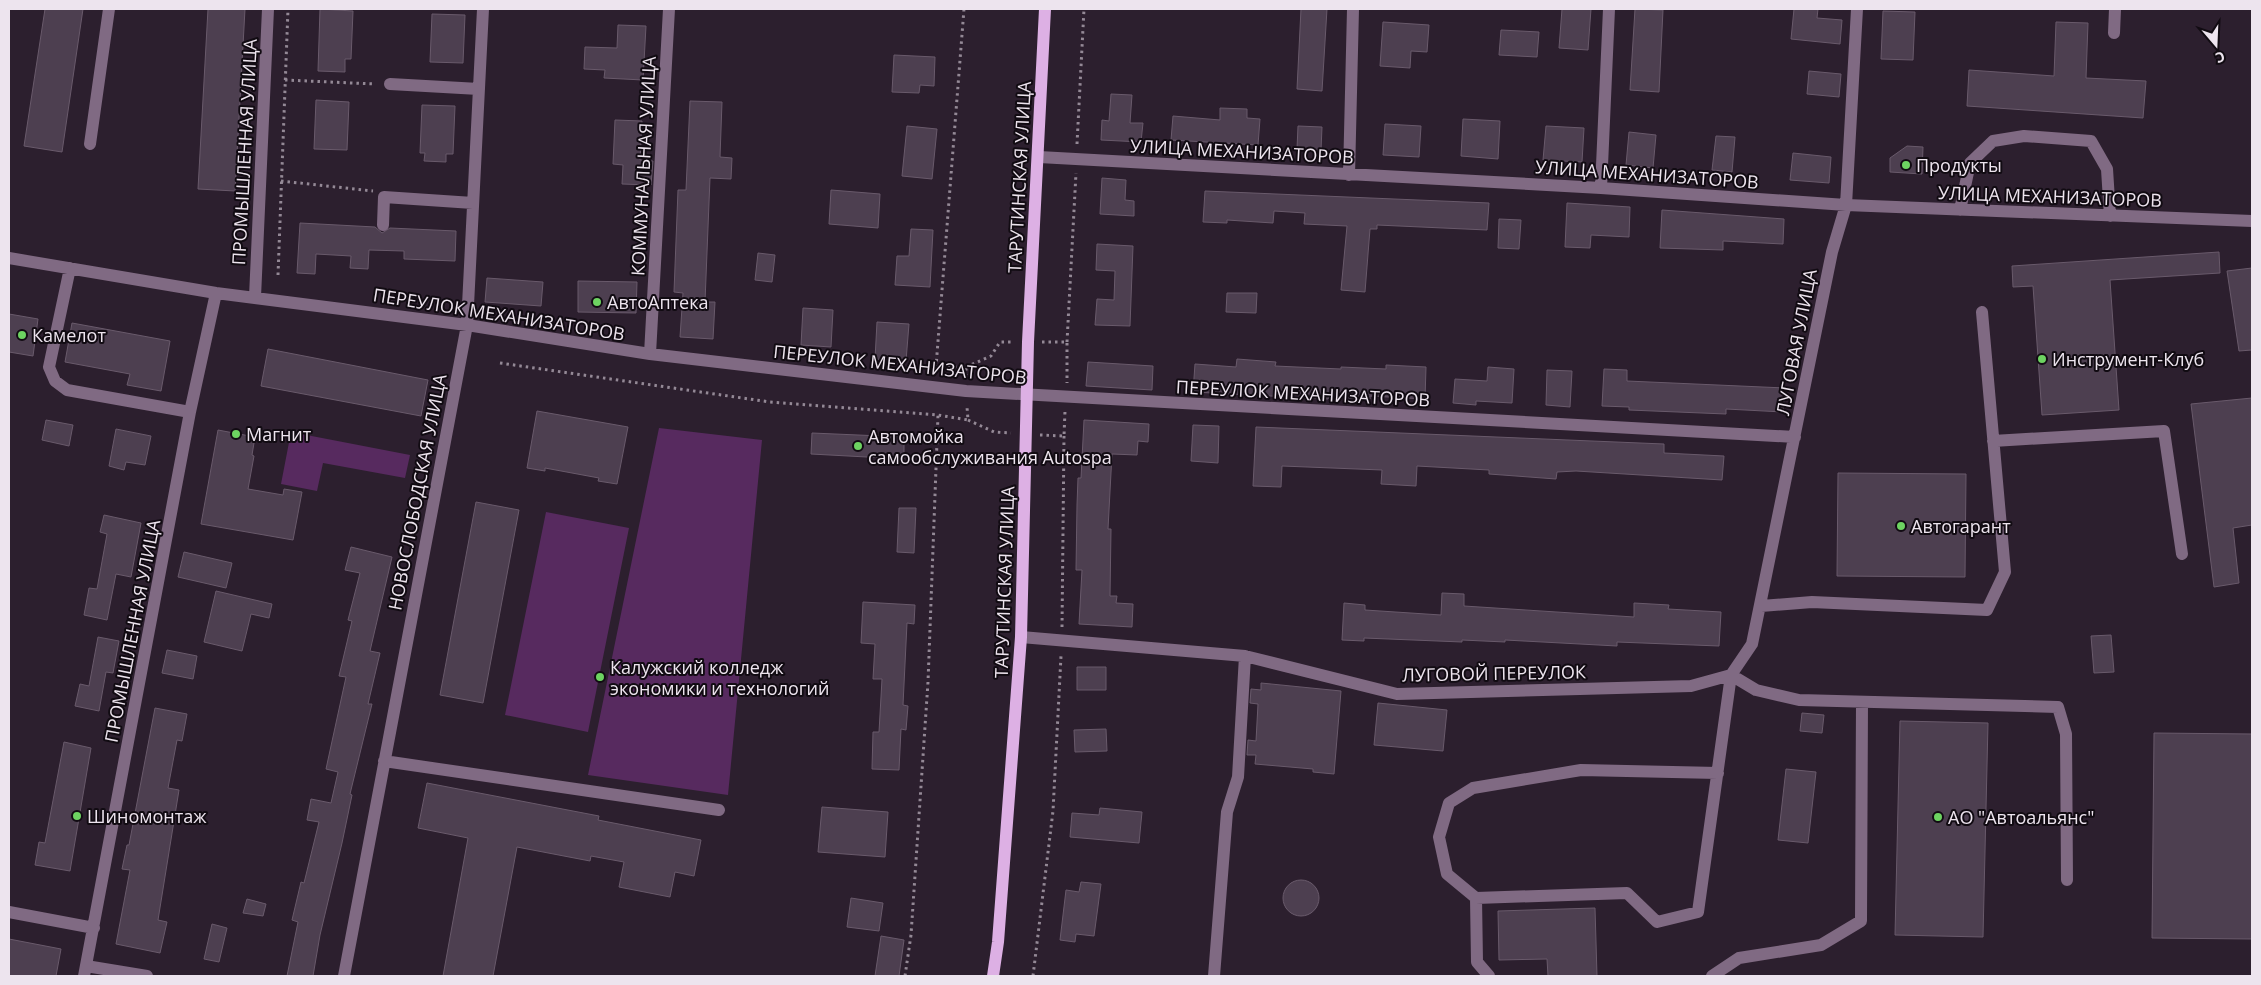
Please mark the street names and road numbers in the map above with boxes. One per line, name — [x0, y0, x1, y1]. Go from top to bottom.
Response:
street label: ПРОМЫШЛЕННАЯ УЛИЦА — [226, 38, 262, 266]
street label: КОММУНАЛЬНАЯ УЛИЦА — [625, 55, 661, 276]
street label: ТАРУТИНСКАЯ УЛИЦА — [1002, 80, 1036, 273]
street label: УЛИЦА МЕХАНИЗАТОРОВ — [1130, 133, 1354, 169]
street label: УЛИЦА МЕХАНИЗАТОРОВ — [1534, 154, 1760, 194]
street label: УЛИЦА МЕХАНИЗАТОРОВ — [1938, 180, 2162, 212]
street label: ЛУГОВАЯ УЛИЦА — [1770, 266, 1822, 417]
street label: ПЕРЕУЛОК МЕХАНИЗАТОРОВ — [371, 282, 627, 346]
street label: ПЕРЕУЛОК МЕХАНИЗАТОРОВ — [772, 339, 1028, 389]
street label: НОВОСЛОБОДСКАЯ УЛИЦА — [382, 371, 452, 612]
street label: ПЕРЕУЛОК МЕХАНИЗАТОРОВ — [1175, 374, 1431, 412]
street label: ТАРУТИНСКАЯ УЛИЦА — [989, 485, 1019, 678]
street label: ПРОМЫШЛЕННАЯ УЛИЦА — [99, 517, 166, 745]
street label: ЛУГОВОЙ ПЕРЕУЛОК — [1402, 659, 1586, 687]

